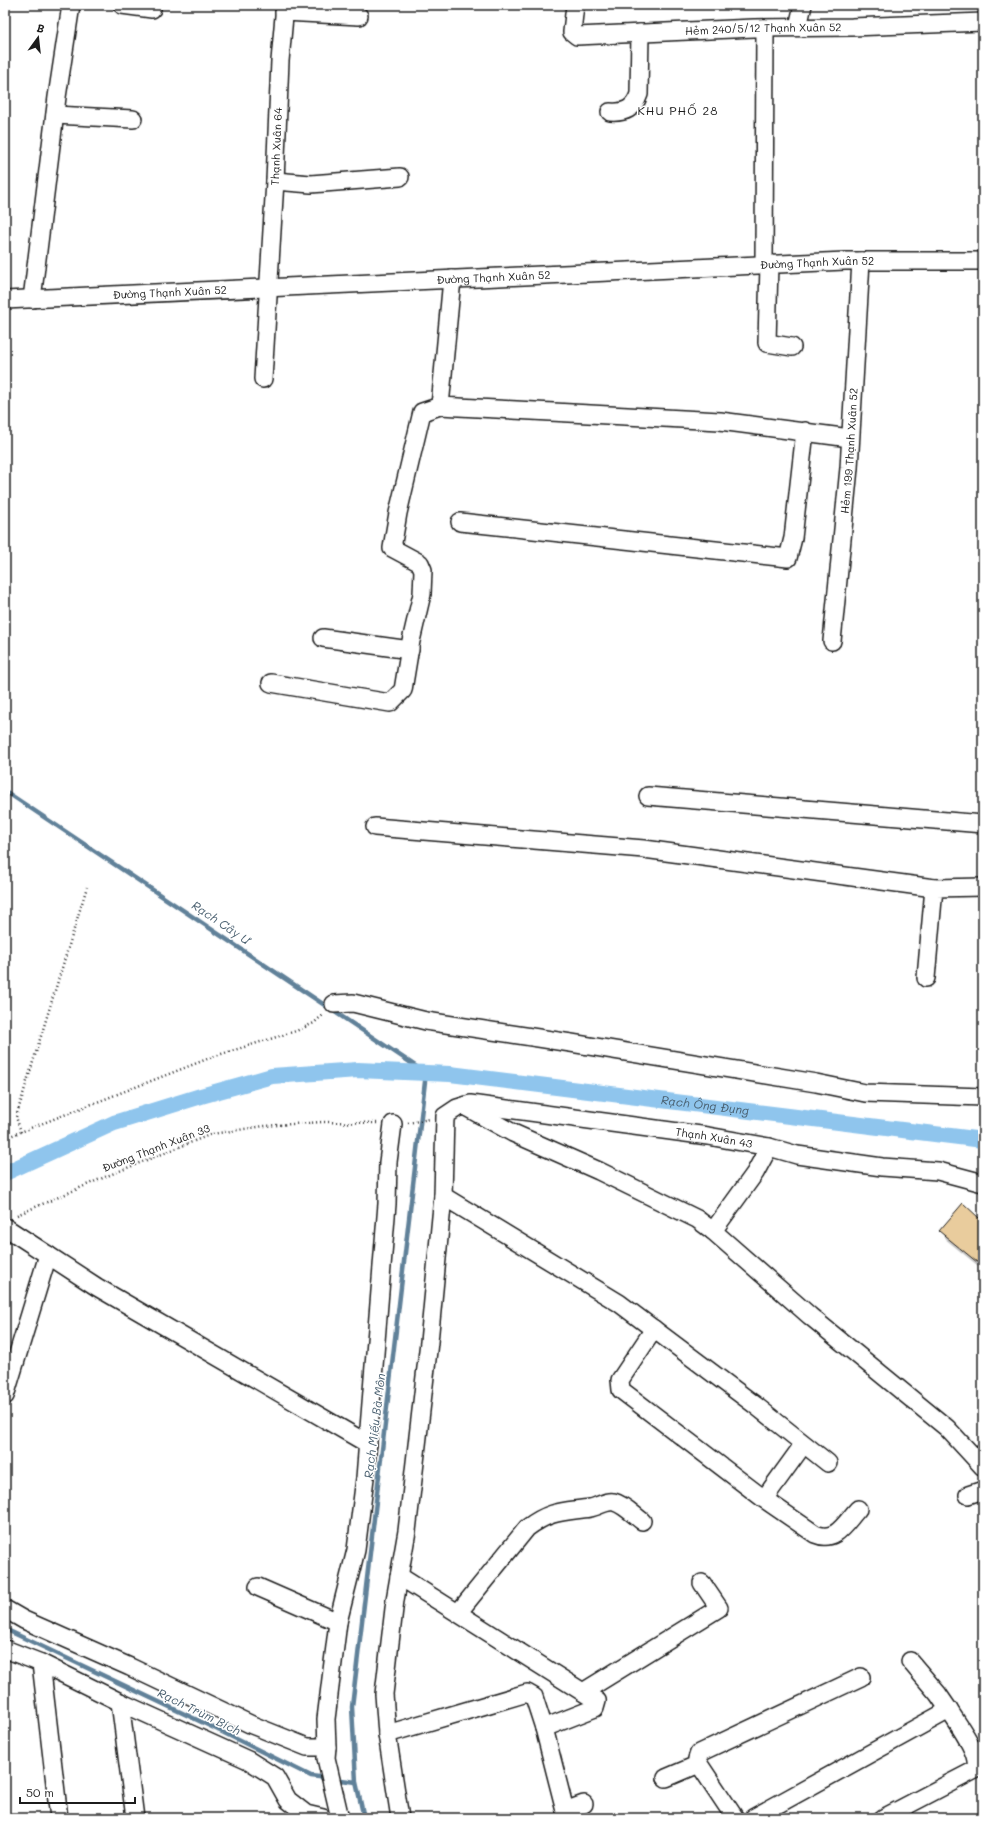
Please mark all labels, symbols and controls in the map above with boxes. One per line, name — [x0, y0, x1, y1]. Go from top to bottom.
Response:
north arrow — [18, 18, 58, 58]
street label: Hẻm 240/5/12 Thạnh Xuân 52 — [685, 19, 842, 38]
text: B — [35, 20, 46, 36]
district label: KHU PHỐ 28 — [638, 102, 718, 118]
street label: Thạnh Xuân 64 — [267, 107, 285, 186]
street label: Đường Thạnh Xuân 52 — [760, 253, 874, 272]
street label: Đường Thạnh Xuân 52 — [436, 267, 551, 287]
street label: Đường Thạnh Xuân 52 — [113, 282, 227, 302]
street label: Hẻm 199 Thạnh Xuân 52 — [837, 388, 861, 514]
water label: Rạch Cây Ư — [189, 897, 255, 948]
water label: Rạch Ông Đụng — [660, 1091, 750, 1118]
street label: Đường Thạnh Xuân 33 — [100, 1120, 212, 1175]
street label: Thạnh Xuân 43 — [675, 1124, 754, 1151]
water label: Rạch Miếu Bà Môn — [360, 1372, 388, 1479]
water label: Rạch Trùm Bích — [155, 1684, 244, 1738]
scale bar — [20, 1779, 135, 1805]
text: 50 m — [26, 1784, 54, 1800]

